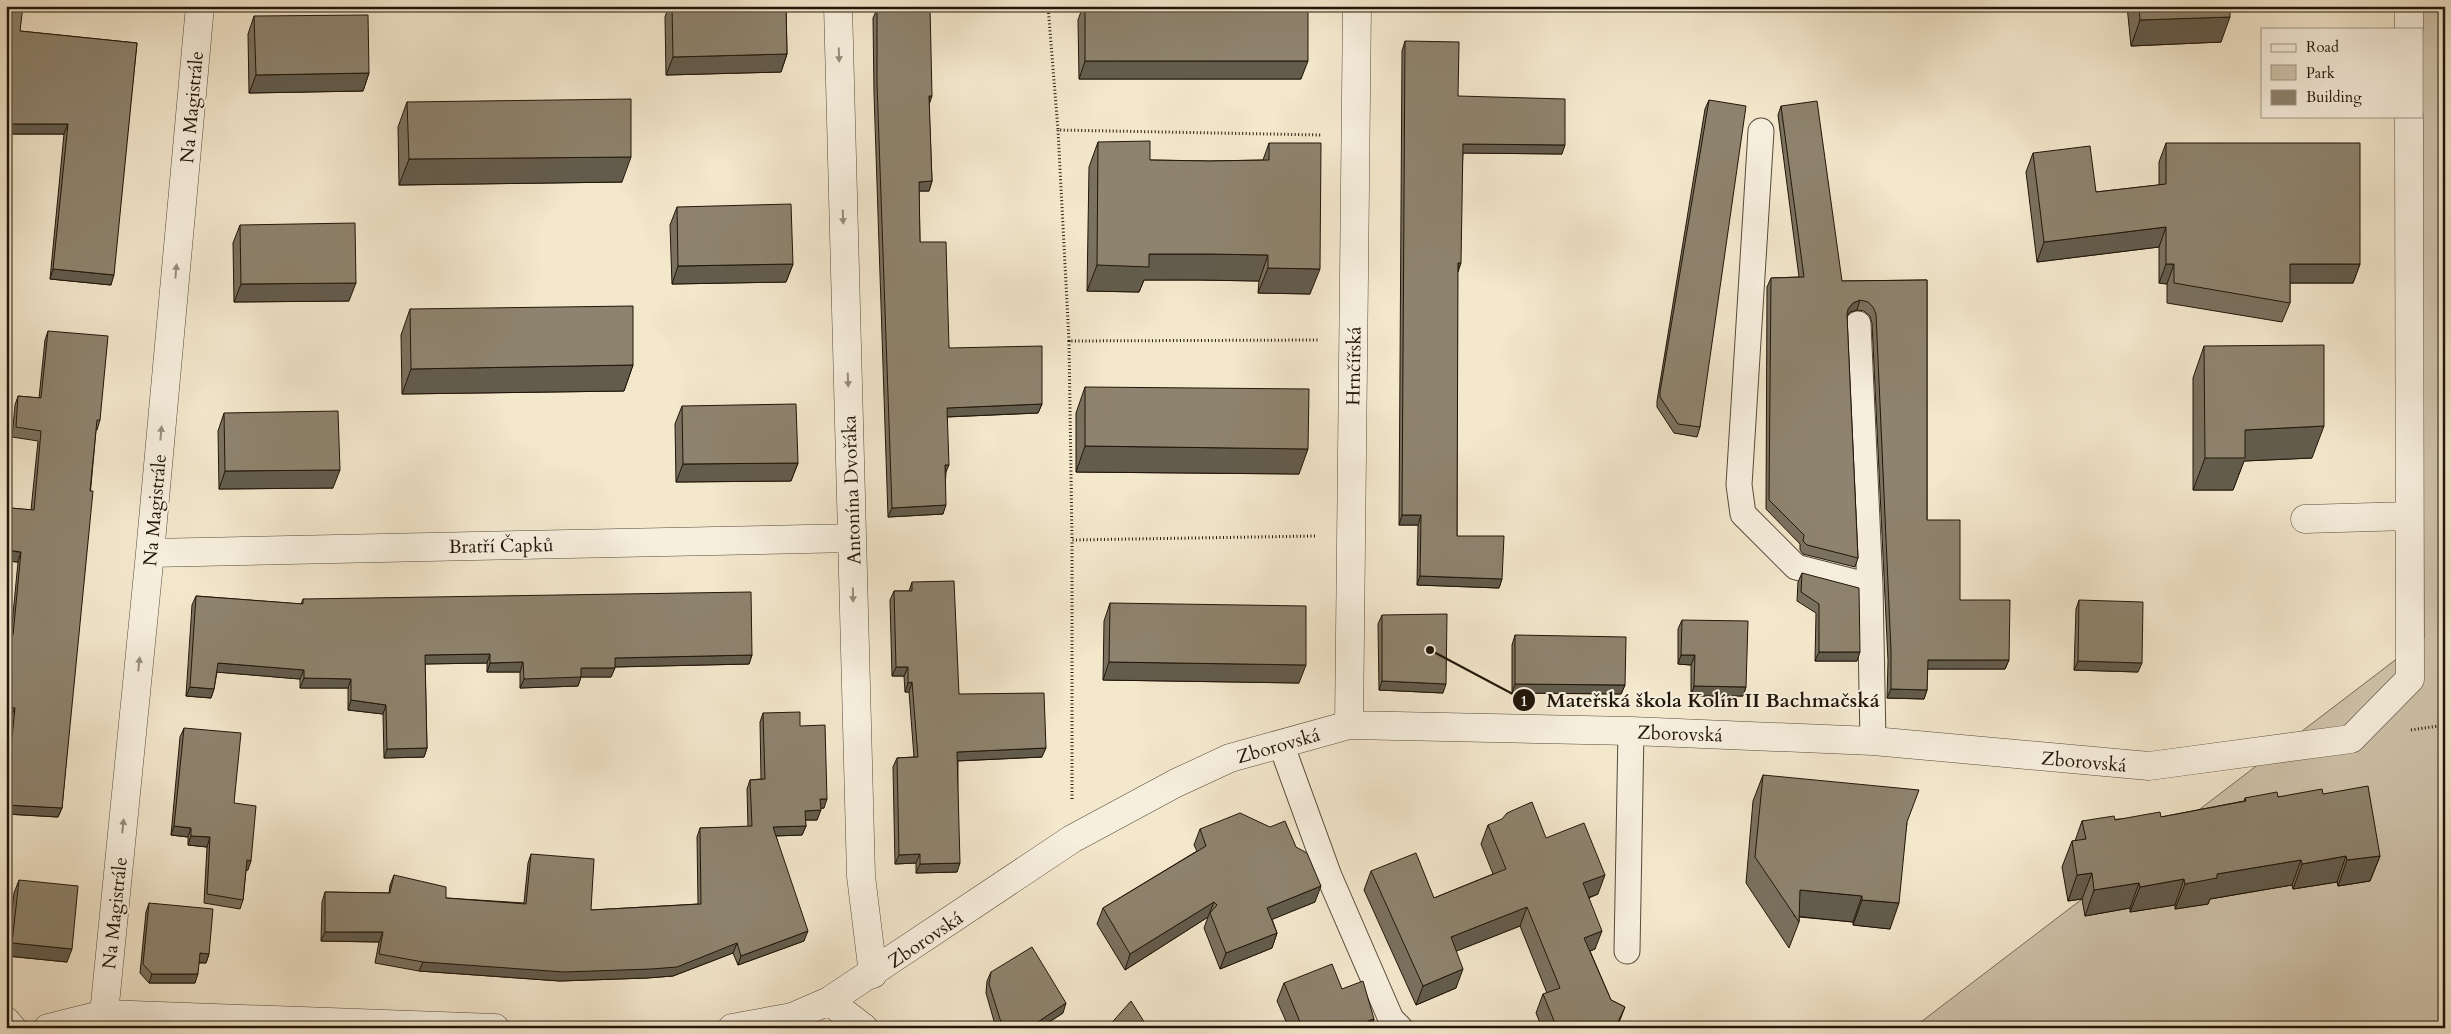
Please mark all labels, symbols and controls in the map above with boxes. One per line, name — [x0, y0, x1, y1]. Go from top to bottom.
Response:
legend — [2261, 28, 2424, 118]
text: Road — [2306, 37, 2339, 57]
one-way arrow — [835, 47, 843, 63]
street label: Na Magistrále — [174, 50, 210, 164]
text: Park — [2306, 63, 2335, 83]
text: Building — [2306, 87, 2362, 107]
one-way arrow — [840, 210, 848, 226]
one-way arrow — [172, 263, 180, 279]
street label: Hrnčířská — [1340, 326, 1368, 406]
one-way arrow — [844, 372, 852, 388]
street label: Antonína Dvořáka — [836, 415, 868, 565]
one-way arrow — [157, 425, 165, 441]
street label: Na Magistrále — [137, 453, 173, 567]
street label: Bratří Čapků — [448, 532, 554, 560]
one-way arrow — [850, 587, 858, 603]
one-way arrow — [135, 656, 143, 672]
callout: Mateřská škola Kolín II Bachmačská — [1511, 683, 1890, 718]
text: Mateřská škola Kolín II Bachmačská — [1546, 687, 1880, 714]
text: 1 — [1520, 691, 1528, 711]
street label: Zborovská — [1637, 720, 1723, 748]
street label: Zborovská — [1234, 722, 1323, 770]
street label: Zborovská — [2040, 745, 2128, 779]
one-way arrow — [119, 818, 127, 834]
street label: Na Magistrále — [96, 856, 134, 970]
street label: Zborovská — [883, 905, 968, 975]

